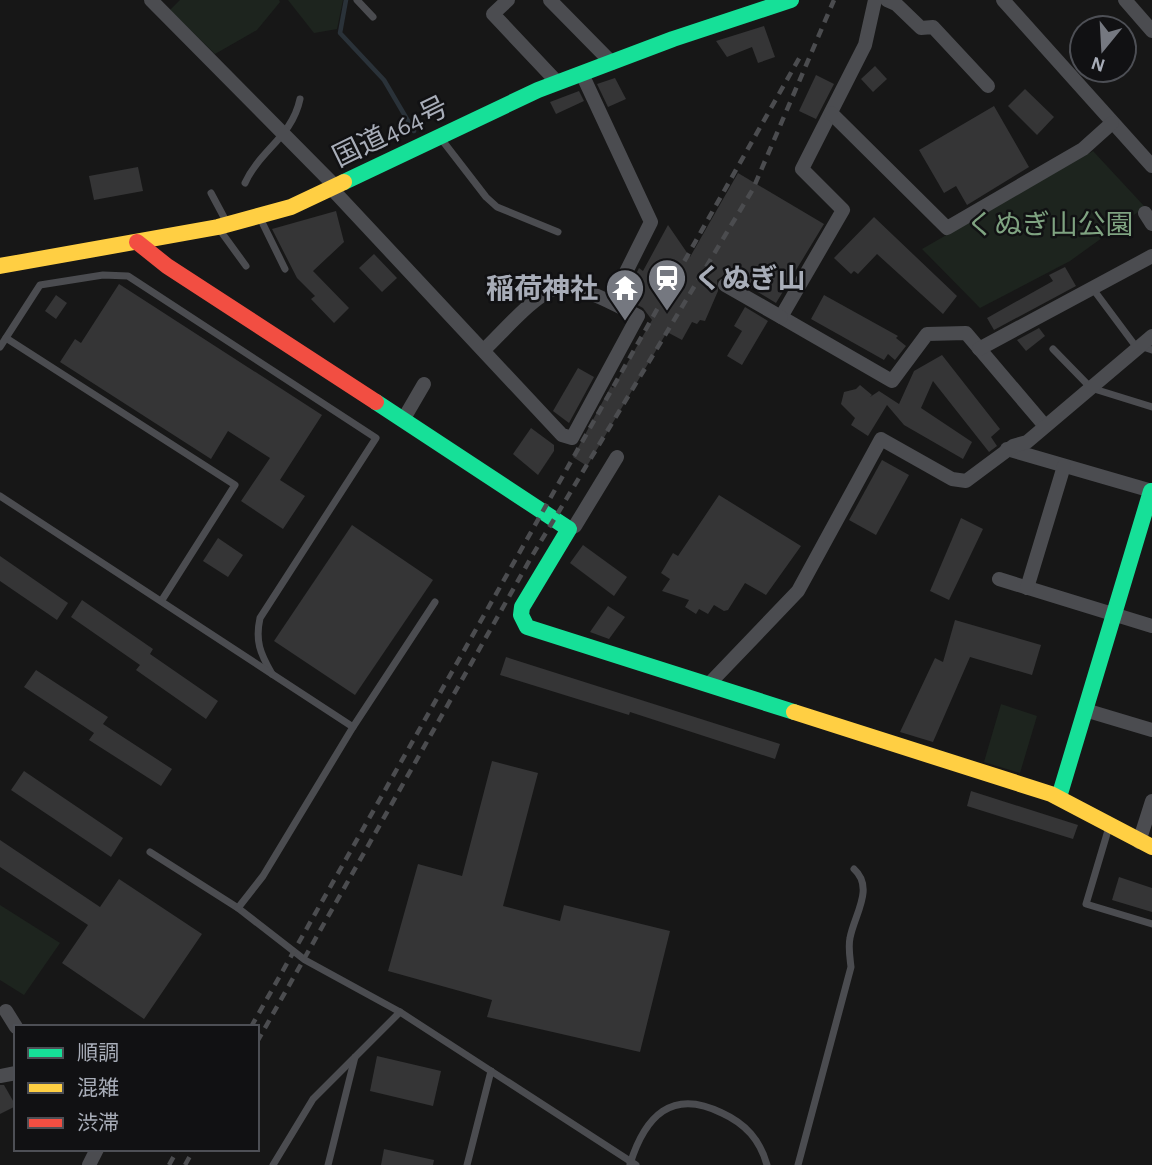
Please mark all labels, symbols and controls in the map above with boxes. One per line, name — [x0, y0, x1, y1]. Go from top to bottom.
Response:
north arrow — [1068, 14, 1138, 84]
text: N — [1089, 53, 1107, 75]
street label: 国道464号 — [328, 91, 453, 173]
park label: くぬぎ山公園 — [966, 210, 1134, 240]
station icon: くぬぎ山 — [646, 257, 688, 312]
place label: くぬぎ山 — [694, 264, 805, 294]
temple icon: 稲荷神社 — [604, 267, 646, 322]
place label: 稲荷神社 — [486, 274, 598, 304]
legend — [14, 1025, 259, 1151]
text: 順調 — [77, 1042, 119, 1064]
text: 混雑 — [77, 1077, 119, 1099]
text: 渋滞 — [77, 1112, 119, 1134]

